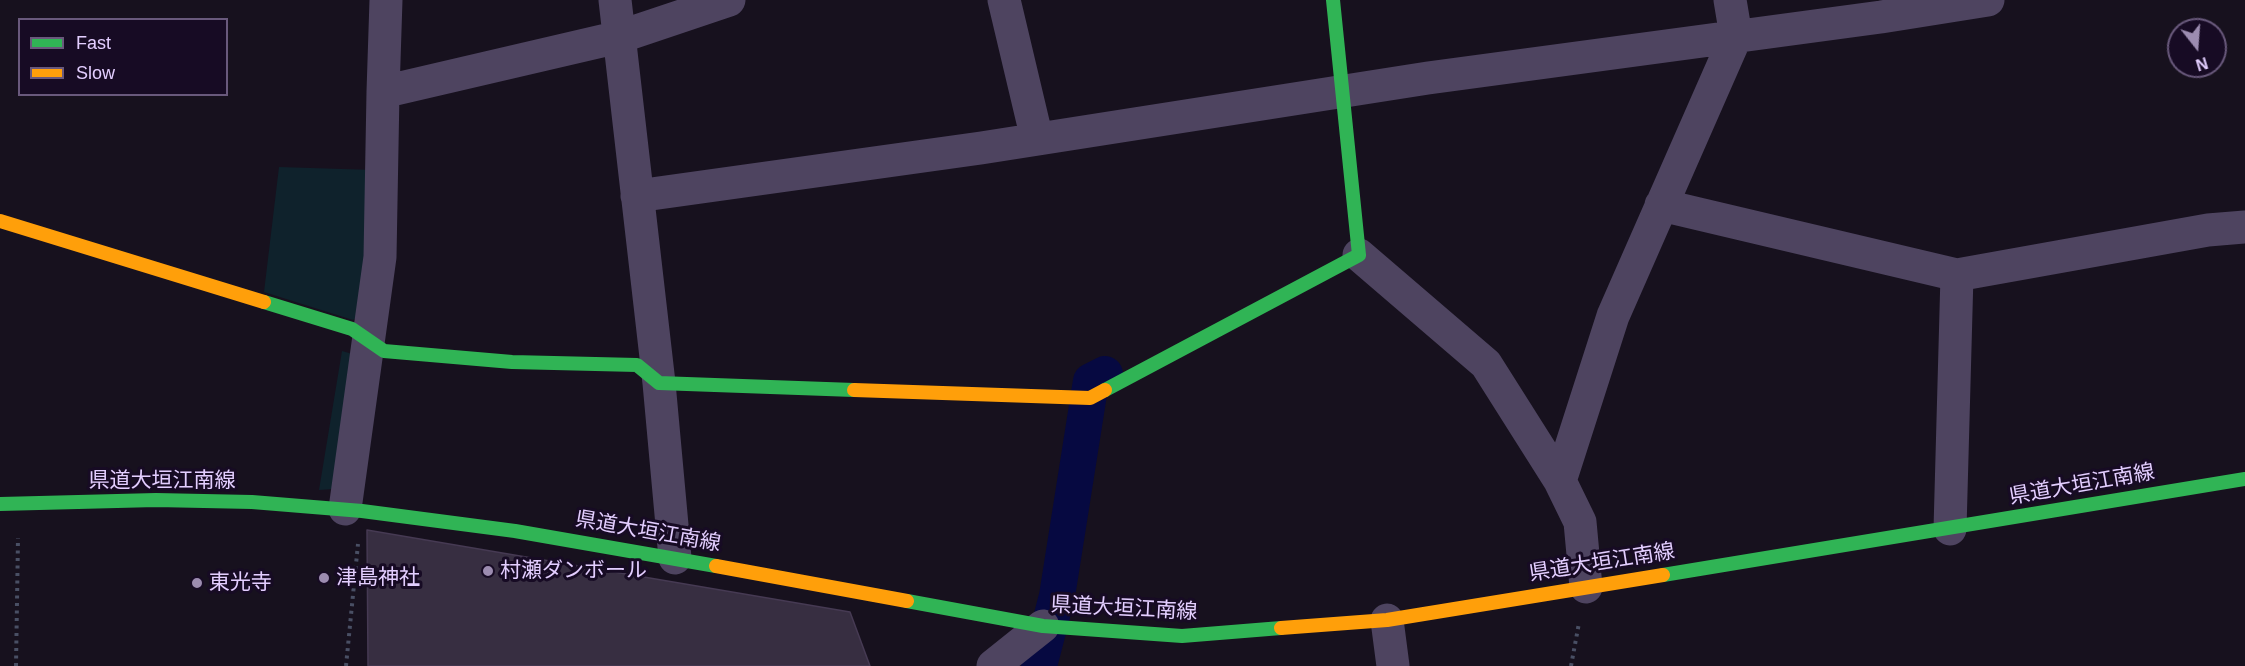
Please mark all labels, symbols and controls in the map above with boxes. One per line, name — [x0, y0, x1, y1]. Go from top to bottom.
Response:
legend — [18, 18, 228, 96]
north arrow — [2167, 18, 2227, 78]
text: Fast — [76, 33, 111, 53]
text: N — [2194, 54, 2210, 74]
text: Slow — [76, 63, 115, 83]
street label: 県道大垣江南線 — [2007, 460, 2157, 510]
street label: 県道大垣江南線 — [89, 468, 235, 494]
street label: 県道大垣江南線 — [573, 507, 723, 557]
street label: 県道大垣江南線 — [1527, 539, 1677, 587]
place label: 村瀬ダンボール — [500, 558, 647, 584]
marker: 村瀬ダンボール — [481, 564, 495, 578]
place label: 津島神社 — [336, 565, 420, 591]
place label: 東光寺 — [209, 570, 272, 596]
marker: 津島神社 — [317, 571, 331, 585]
marker: 東光寺 — [190, 576, 204, 590]
street label: 県道大垣江南線 — [1050, 593, 1198, 625]

